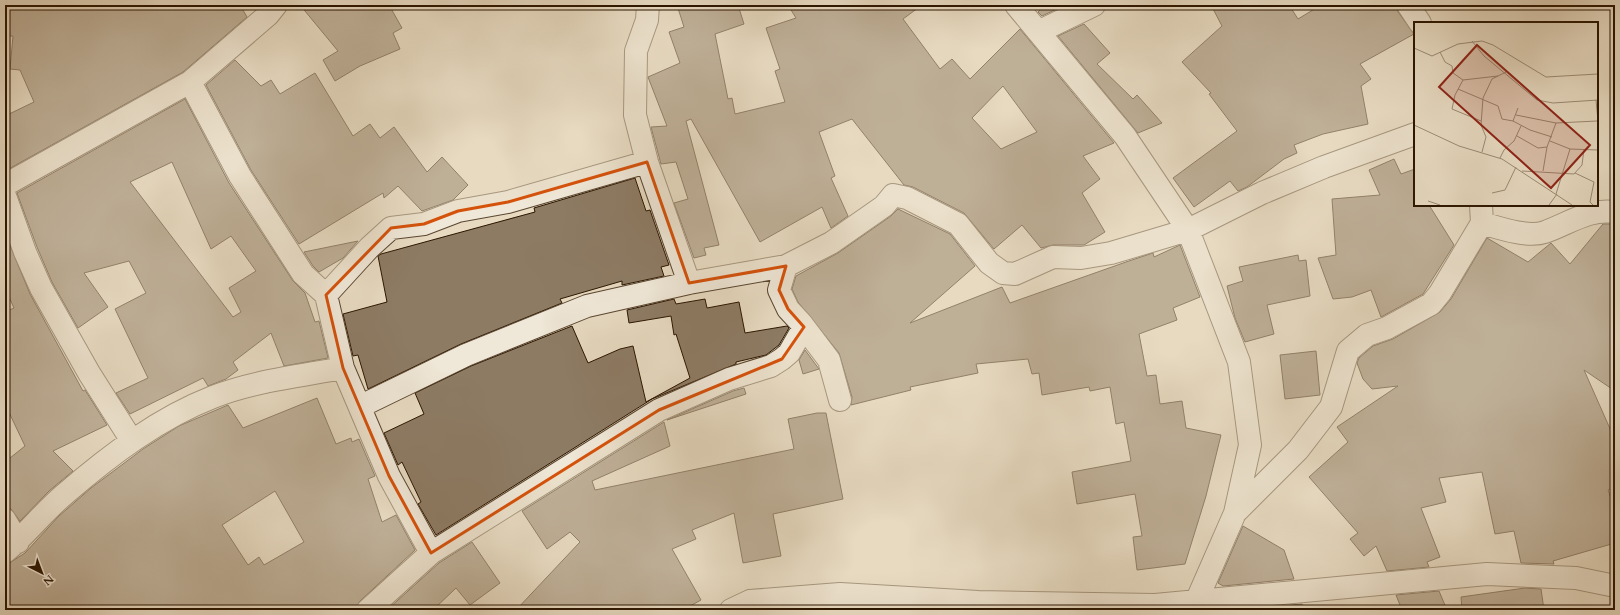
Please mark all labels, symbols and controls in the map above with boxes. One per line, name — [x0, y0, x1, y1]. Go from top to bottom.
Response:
inset map — [1414, 22, 1598, 206]
north arrow — [22, 553, 62, 593]
text: N — [39, 571, 57, 589]

